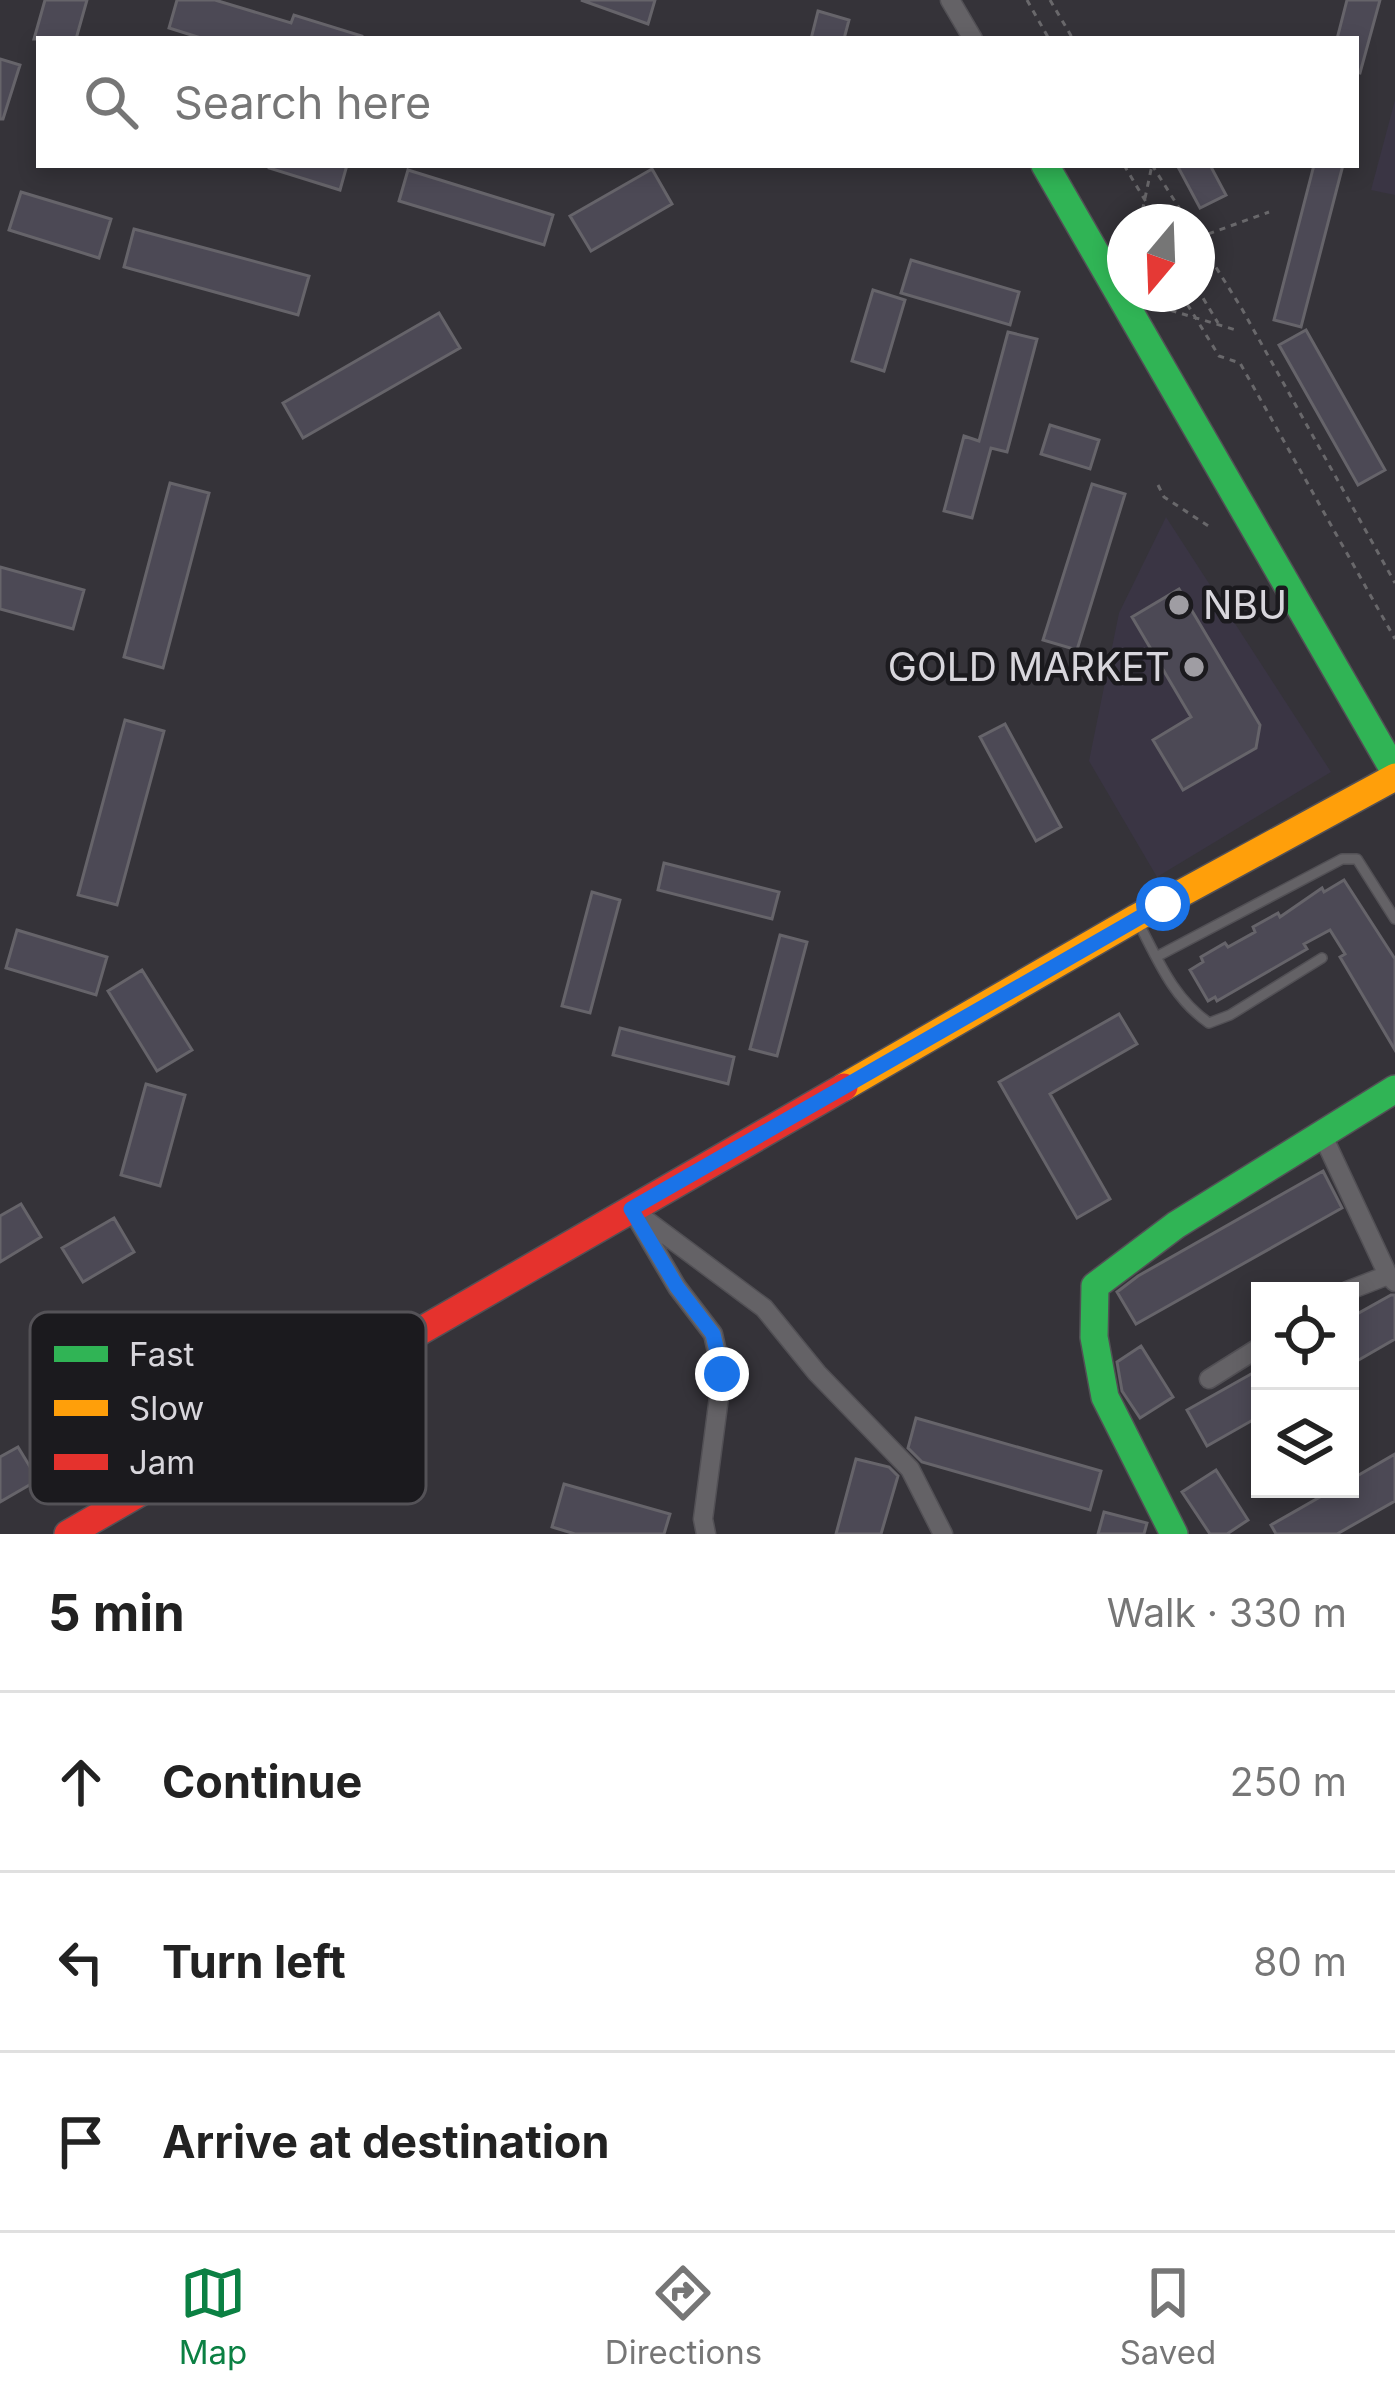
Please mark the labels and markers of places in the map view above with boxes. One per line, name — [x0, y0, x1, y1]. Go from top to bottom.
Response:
place label: NBU — [1203, 581, 1287, 628]
marker: NBU — [1166, 592, 1192, 618]
place label: GOLD MARKET — [888, 643, 1170, 690]
marker: GOLD MARKET — [1181, 654, 1207, 680]

